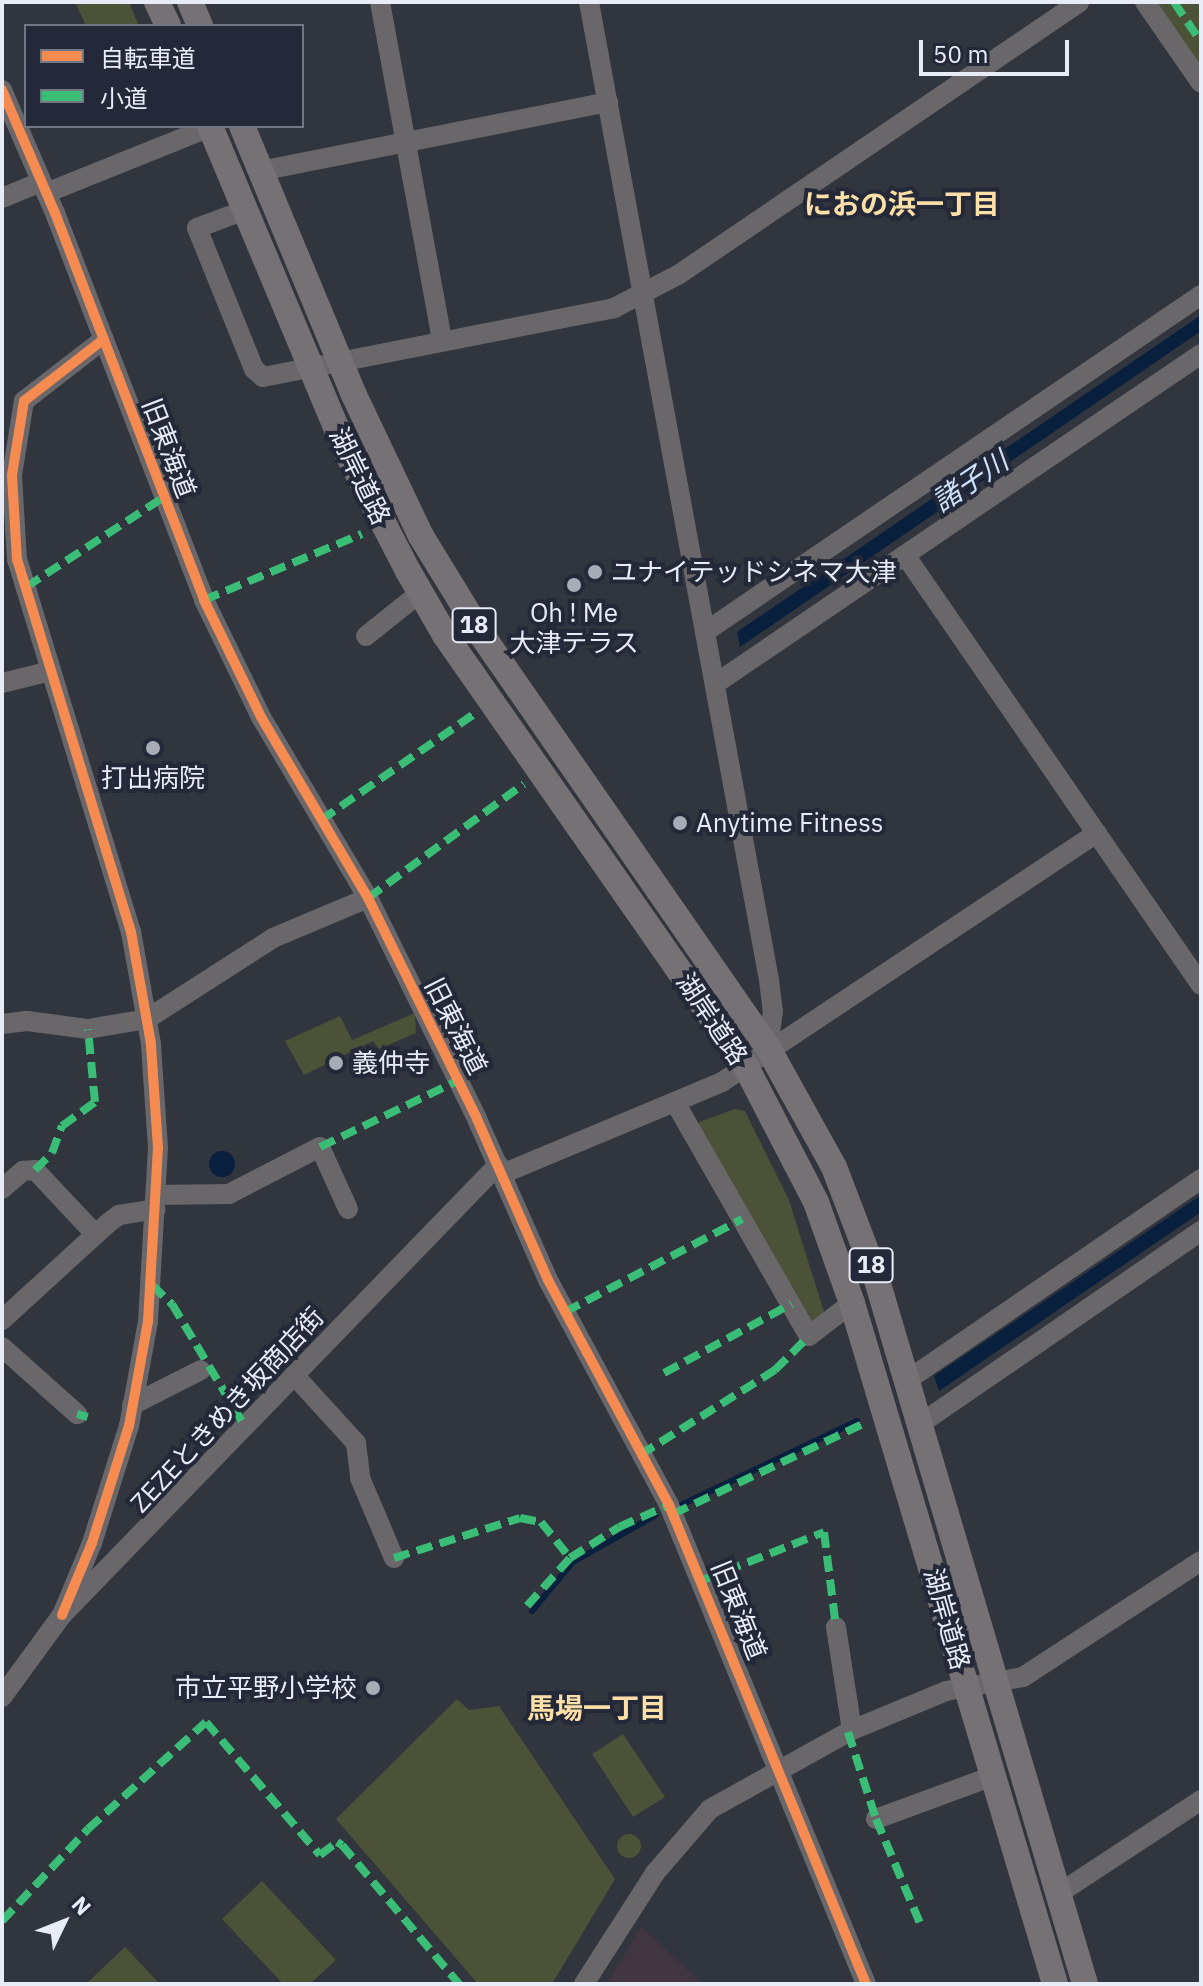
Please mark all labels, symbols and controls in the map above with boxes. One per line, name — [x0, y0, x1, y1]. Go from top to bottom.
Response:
legend — [24, 24, 304, 128]
scale bar — [923, 24, 1073, 74]
text: 50 m — [933, 38, 988, 70]
text: 自転車道 — [100, 42, 196, 74]
text: 小道 — [100, 82, 148, 114]
district label: におの浜一丁目 — [804, 187, 1000, 221]
street label: 旧東海道 — [136, 394, 202, 502]
street label: 湖岸道路 — [323, 422, 397, 530]
water label: 諸子川 — [926, 444, 1014, 518]
place label: ユナイテッドシネマ大津 — [611, 556, 897, 588]
marker: ユナイテッドシネマ大津 — [586, 563, 604, 581]
marker: Oh ! Me 大津テラス — [565, 576, 583, 594]
place label: Oh ! Me 大津テラス — [509, 597, 639, 658]
road number: 18 — [450, 605, 498, 645]
marker: 打出病院 — [142, 737, 164, 759]
place label: 打出病院 — [101, 762, 205, 794]
place label: Anytime Fitness — [696, 807, 883, 839]
marker: Anytime Fitness — [671, 814, 689, 832]
street label: 湖岸道路 — [670, 967, 754, 1071]
street label: 旧東海道 — [418, 973, 494, 1079]
place label: 義仲寺 — [352, 1047, 430, 1079]
marker: 義仲寺 — [327, 1054, 345, 1072]
road number: 18 — [847, 1245, 895, 1285]
street label: ZEZEときめき坂商店街 — [124, 1301, 330, 1519]
street label: 旧東海道 — [705, 1556, 773, 1664]
street label: 湖岸道路 — [918, 1565, 976, 1673]
place label: 市立平野小学校 — [175, 1672, 357, 1704]
marker: 市立平野小学校 — [364, 1679, 382, 1697]
district label: 馬場一丁目 — [527, 1691, 667, 1725]
north arrow — [24, 1882, 104, 1962]
text: N — [66, 1890, 98, 1921]

